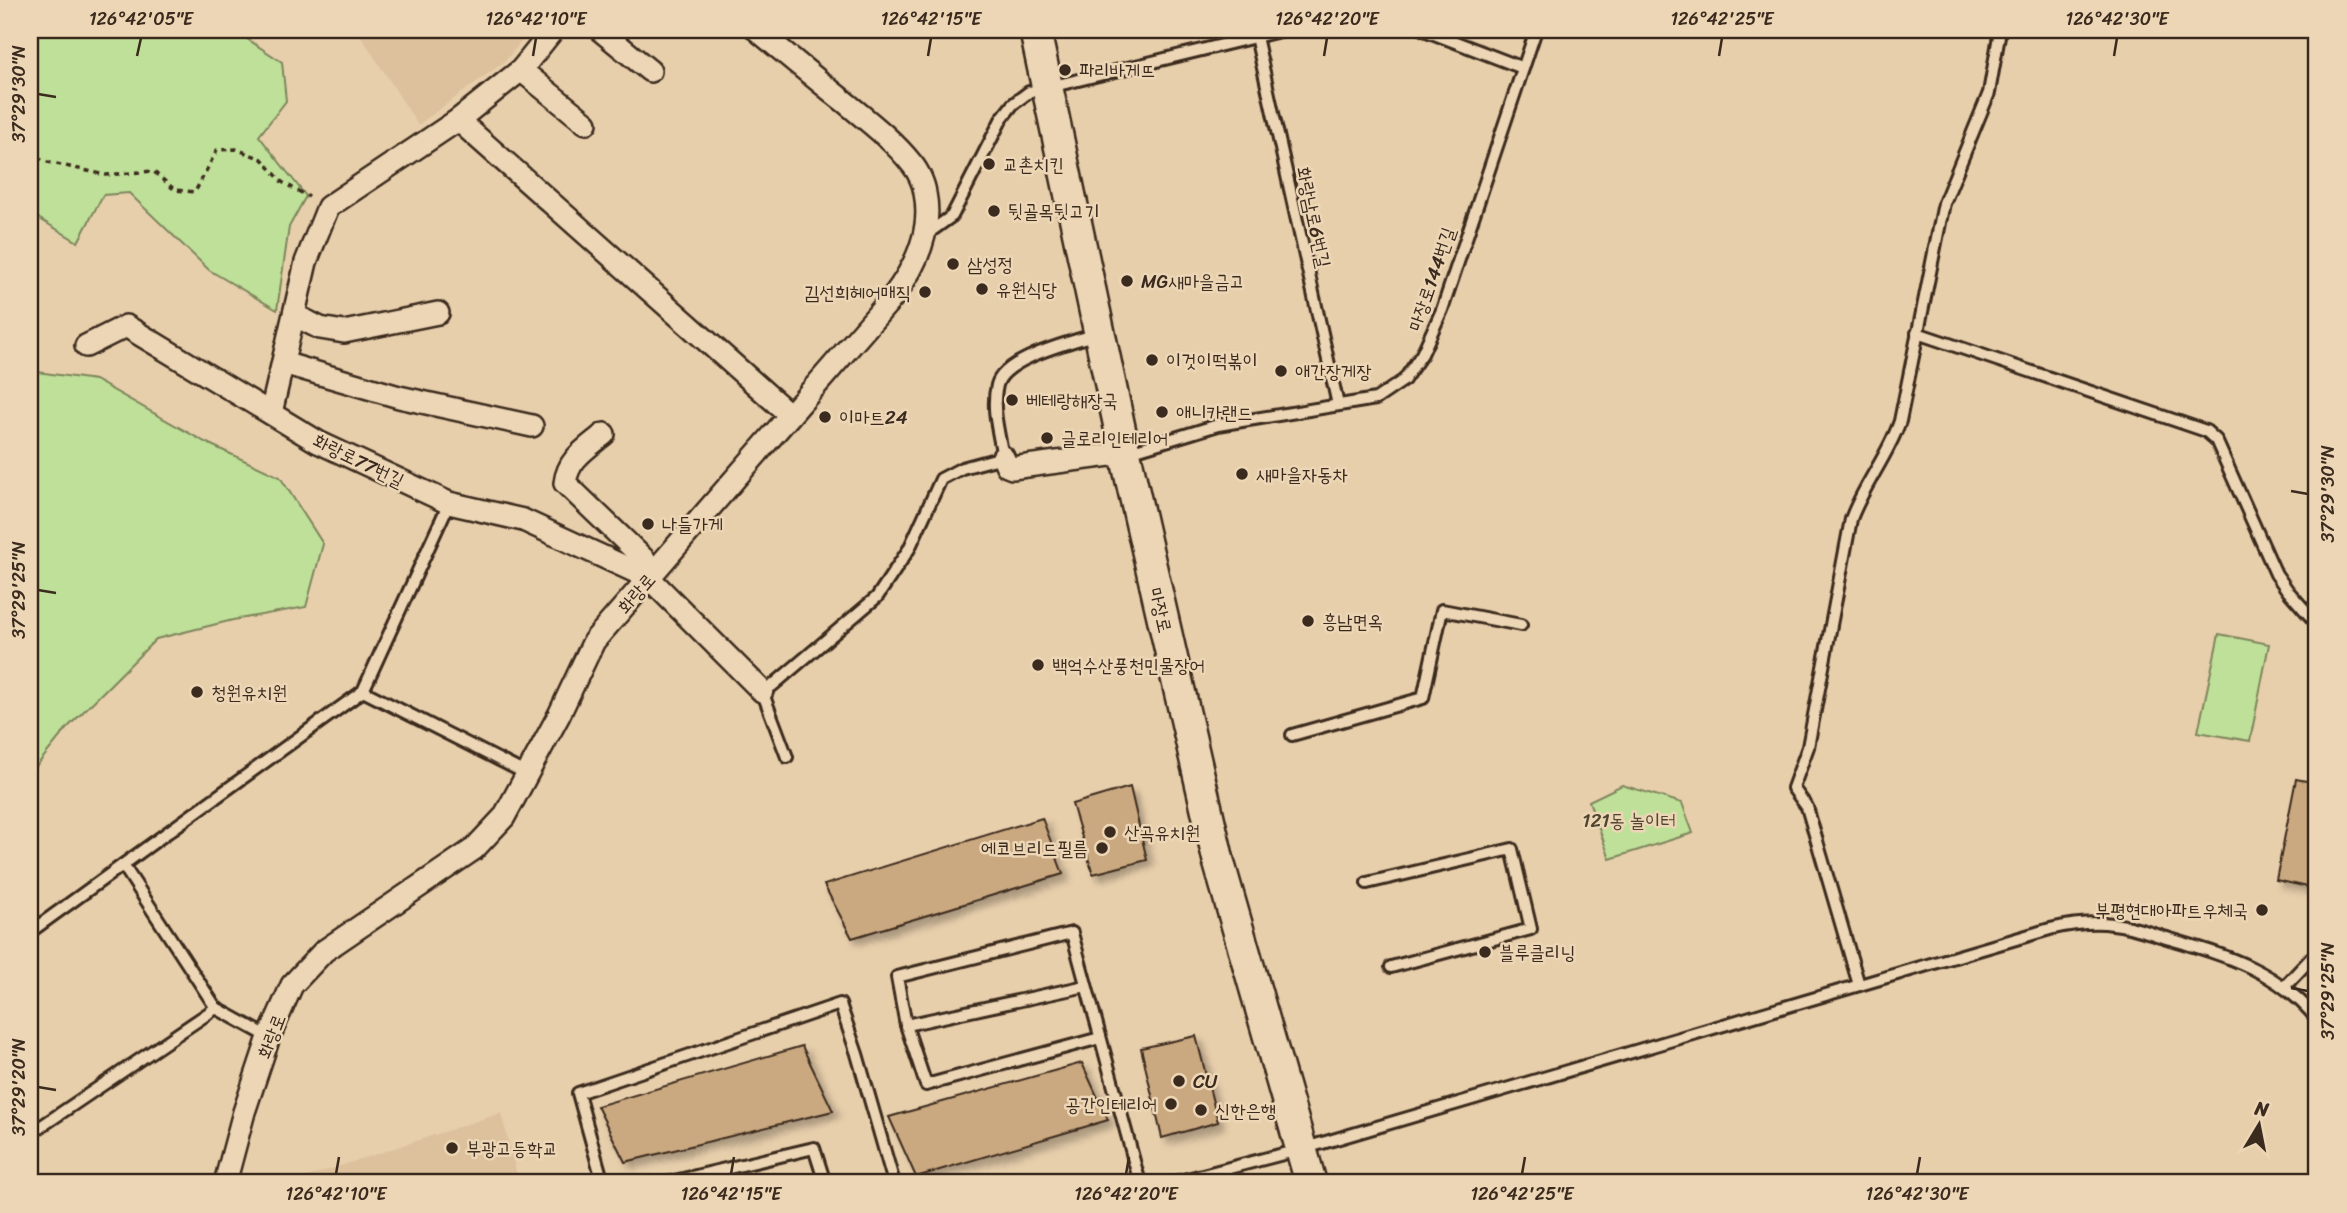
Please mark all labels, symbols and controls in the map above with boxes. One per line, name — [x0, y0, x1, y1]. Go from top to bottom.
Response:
text: 126°42'05"E — [89, 3, 194, 35]
text: 126°42'10"E — [486, 3, 587, 35]
text: 126°42'15"E — [881, 3, 982, 35]
text: 126°42'20"E — [1275, 3, 1380, 35]
text: 126°42'25"E — [1670, 3, 1775, 35]
text: 126°42'30"E — [2065, 3, 2170, 35]
text: 37°29'30"N — [3, 45, 35, 143]
place label: 파리바게뜨 — [1079, 54, 1155, 87]
marker: 파리바게뜨 — [1057, 62, 1073, 78]
place label: 교촌치킨 — [1003, 148, 1064, 181]
marker: 교촌치킨 — [981, 156, 997, 172]
street label: 화랑남로6번길 — [1287, 164, 1340, 271]
place label: 뒷골목뒷고기 — [1008, 195, 1100, 228]
marker: 뒷골목뒷고기 — [986, 203, 1002, 219]
street label: 마장로144번길 — [1398, 223, 1465, 336]
place label: 삼성정 — [967, 248, 1013, 281]
marker: 삼성정 — [945, 256, 961, 272]
place label: MG새마을금고 — [1141, 265, 1245, 298]
place label: 유원식당 — [996, 273, 1057, 306]
marker: MG새마을금고 — [1119, 273, 1135, 289]
place label: 김선희헤어매직 — [804, 276, 911, 309]
marker: 유원식당 — [974, 281, 990, 297]
marker: 김선희헤어매직 — [917, 284, 933, 300]
place label: 이것이떡볶이 — [1166, 344, 1258, 377]
marker: 이것이떡볶이 — [1144, 352, 1160, 368]
place label: 애간장게장 — [1295, 355, 1371, 388]
marker: 애간장게장 — [1273, 363, 1289, 379]
place label: 베테랑해장국 — [1026, 384, 1118, 417]
marker: 베테랑해장국 — [1004, 392, 1020, 408]
place label: 애니카랜드 — [1176, 396, 1252, 429]
place label: 이마트24 — [839, 401, 908, 434]
marker: 애니카랜드 — [1154, 404, 1170, 420]
marker: 이마트24 — [817, 409, 833, 425]
place label: 글로리인테리어 — [1061, 422, 1168, 455]
street label: 화랑로77번길 — [307, 424, 410, 497]
marker: 글로리인테리어 — [1039, 430, 1055, 446]
text: 37°29'30"N — [2312, 445, 2344, 543]
place label: 새마을자동차 — [1256, 458, 1348, 491]
marker: 새마을자동차 — [1234, 466, 1250, 482]
place label: 나들가게 — [662, 508, 723, 541]
marker: 나들가게 — [640, 516, 656, 532]
text: 37°29'25"N — [3, 541, 35, 639]
street label: 화랑로 — [609, 565, 664, 621]
street label: 마장로 — [1139, 584, 1182, 636]
place label: 흥남면옥 — [1322, 605, 1383, 638]
marker: 흥남면옥 — [1300, 613, 1316, 629]
place label: 백억수산풍천민물장어 — [1052, 649, 1205, 682]
marker: 백억수산풍천민물장어 — [1030, 657, 1046, 673]
place label: 청원유치원 — [211, 676, 287, 709]
marker: 청원유치원 — [189, 684, 205, 700]
park label: 121동 놀이터 — [1582, 804, 1676, 837]
place label: 산곡유치원 — [1124, 816, 1200, 849]
marker: 산곡유치원 — [1102, 824, 1118, 840]
place label: 에코브리드필름 — [981, 832, 1088, 865]
marker: 에코브리드필름 — [1094, 840, 1110, 856]
place label: 부평현대아파트우체국 — [2095, 894, 2248, 927]
marker: 부평현대아파트우체국 — [2254, 902, 2270, 918]
place label: 블루클리닝 — [1499, 936, 1575, 969]
text: 37°29'25"N — [2312, 942, 2344, 1040]
marker: 블루클리닝 — [1477, 944, 1493, 960]
street label: 화랑로 — [248, 1009, 295, 1064]
text: 37°29'20"N — [3, 1038, 35, 1136]
place label: CU — [1193, 1065, 1218, 1098]
marker: CU — [1171, 1073, 1187, 1089]
place label: 공간인테리어 — [1065, 1088, 1157, 1121]
north arrow — [2224, 1090, 2294, 1160]
text: N — [2252, 1091, 2272, 1126]
place label: 신한은행 — [1215, 1094, 1276, 1127]
marker: 공간인테리어 — [1163, 1096, 1179, 1112]
marker: 신한은행 — [1193, 1102, 1209, 1118]
place label: 부광고등학교 — [466, 1132, 558, 1165]
marker: 부광고등학교 — [444, 1140, 460, 1156]
text: 126°42'10"E — [286, 1178, 387, 1210]
text: 126°42'15"E — [681, 1178, 782, 1210]
text: 126°42'20"E — [1074, 1178, 1179, 1210]
text: 126°42'25"E — [1470, 1178, 1575, 1210]
text: 126°42'30"E — [1865, 1178, 1970, 1210]

